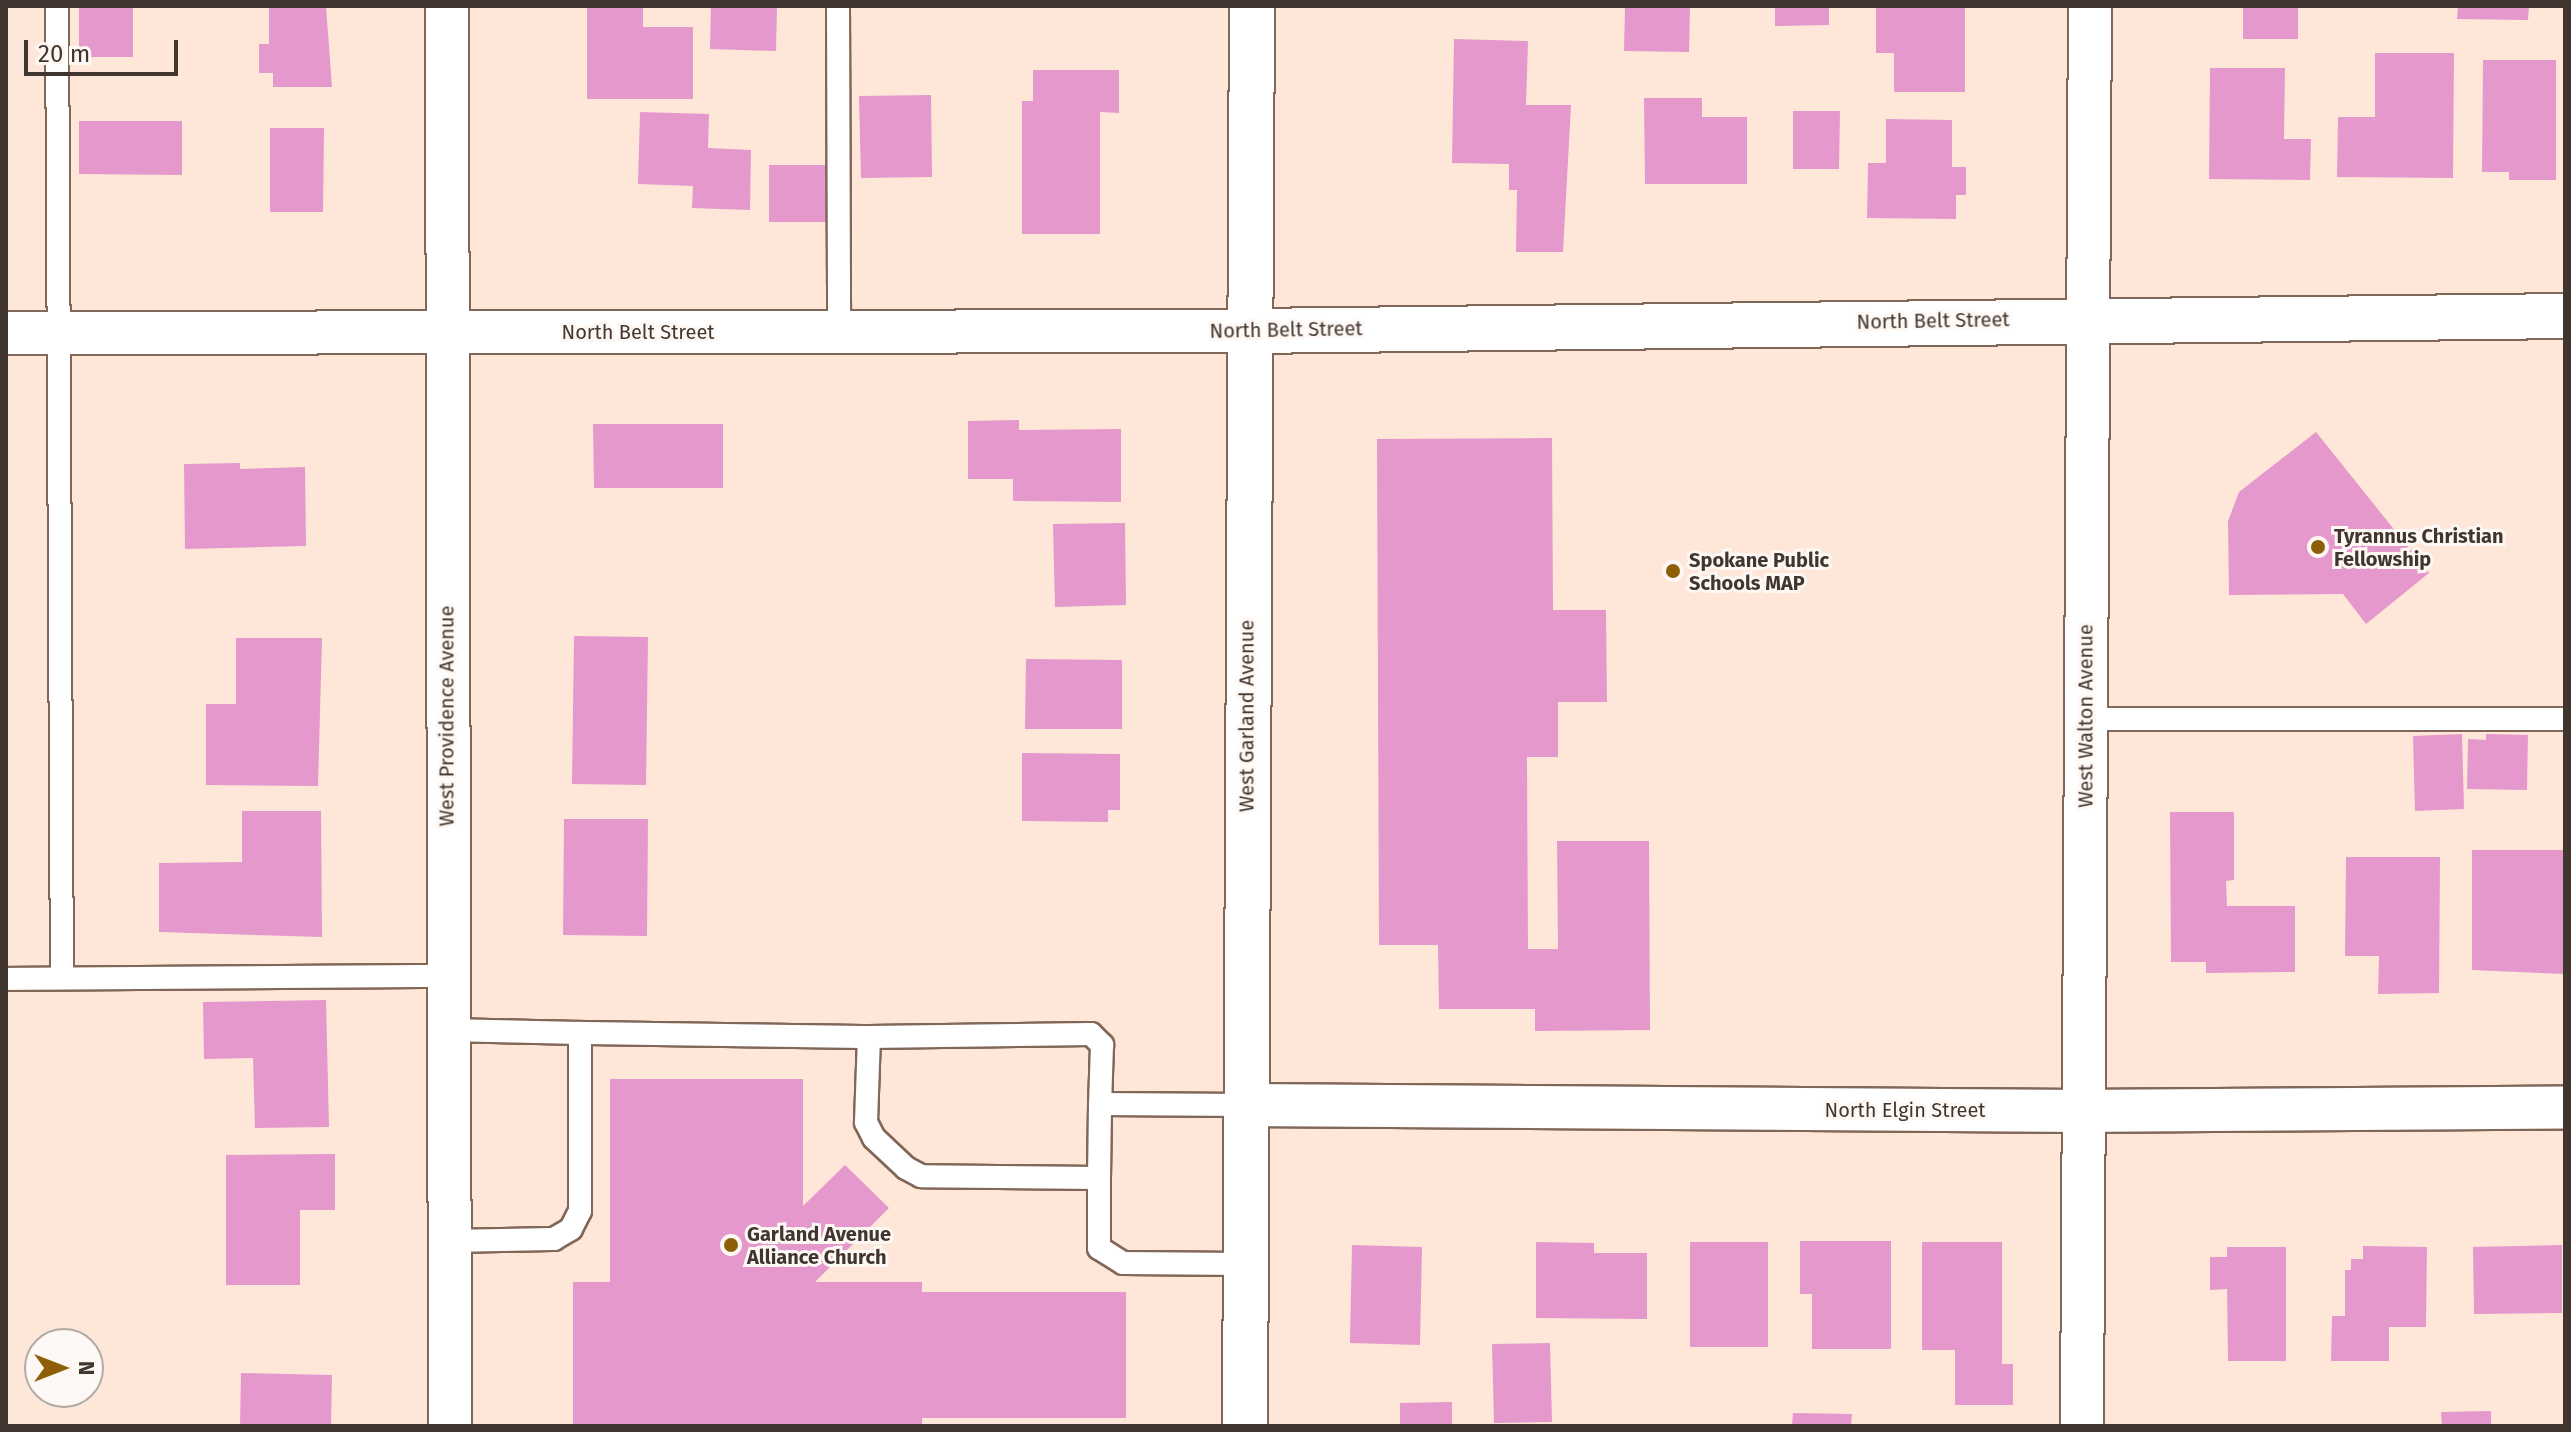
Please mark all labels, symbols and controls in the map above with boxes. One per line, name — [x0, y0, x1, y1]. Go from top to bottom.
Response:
scale bar — [28, 24, 182, 74]
text: 20 m — [38, 40, 90, 68]
street label: North Belt Street — [1856, 308, 2010, 334]
street label: North Belt Street — [1209, 317, 1363, 343]
street label: North Belt Street — [562, 320, 714, 344]
place label: Tyrannus Christian Fellowship — [2334, 524, 2504, 571]
marker: Tyrannus Christian Fellowship — [2309, 538, 2327, 556]
place label: Spokane Public Schools MAP — [1689, 548, 1829, 595]
marker: Spokane Public Schools MAP — [1664, 562, 1682, 580]
street label: West Providence Avenue — [435, 606, 459, 826]
street label: West Garland Avenue — [1235, 620, 1259, 812]
street label: West Walton Avenue — [2074, 624, 2098, 808]
street label: North Elgin Street — [1824, 1098, 1986, 1122]
place label: Garland Avenue Alliance Church — [747, 1222, 891, 1269]
marker: Garland Avenue Alliance Church — [722, 1236, 740, 1254]
north arrow — [24, 1328, 104, 1408]
text: N — [73, 1361, 100, 1375]

